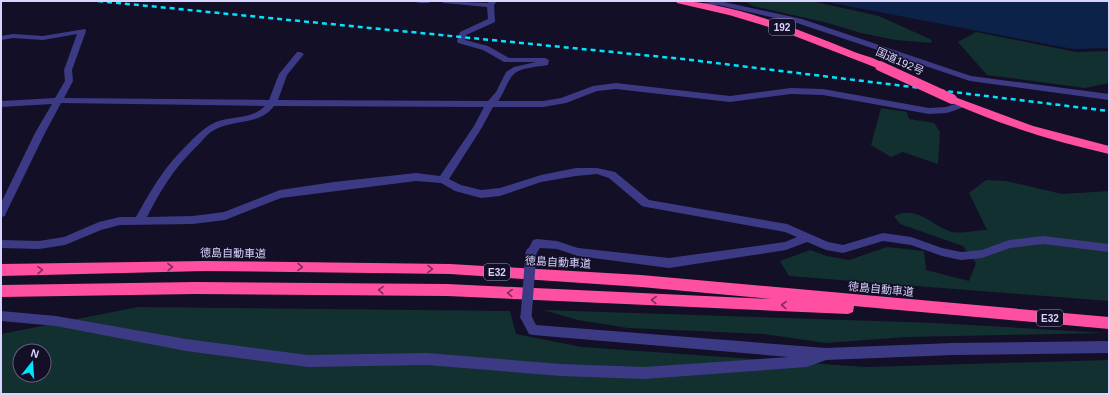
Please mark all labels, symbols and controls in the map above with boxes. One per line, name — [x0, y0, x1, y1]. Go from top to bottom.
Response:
road number: 192 — [769, 19, 795, 35]
street label: 国道192号 — [874, 45, 926, 77]
street label: 徳島自動車道 — [200, 246, 266, 260]
street label: 徳島自動車道 — [525, 254, 591, 270]
one-way arrow — [167, 263, 173, 271]
one-way arrow — [297, 263, 303, 271]
road number: E32 — [484, 264, 510, 280]
one-way arrow — [37, 265, 43, 274]
one-way arrow — [427, 265, 433, 273]
street label: 徳島自動車道 — [848, 280, 914, 298]
one-way arrow — [378, 286, 384, 294]
one-way arrow — [507, 289, 513, 298]
one-way arrow — [651, 296, 657, 304]
one-way arrow — [781, 301, 787, 310]
road number: E32 — [1037, 310, 1063, 326]
north arrow — [12, 343, 52, 383]
text: N — [29, 347, 41, 360]

